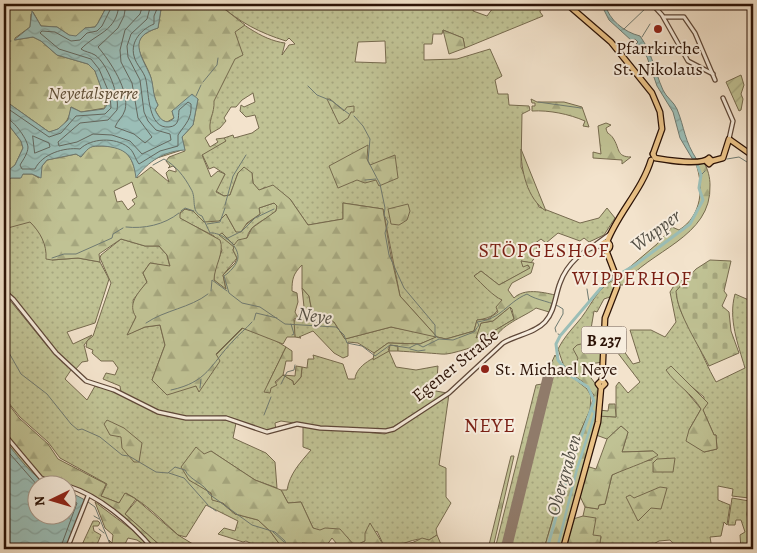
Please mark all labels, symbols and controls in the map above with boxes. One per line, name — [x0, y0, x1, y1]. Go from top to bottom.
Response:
marker: Pfarrkirche St. Nikolaus — [652, 23, 664, 35]
place label: Pfarrkirche St. Nikolaus — [613, 36, 703, 81]
park label: Neyetalsperre — [48, 81, 139, 105]
water label: Wupper — [625, 203, 687, 258]
district label: STÖPGESHOF — [478, 237, 610, 264]
district label: WIPPERHOF — [571, 265, 692, 292]
water label: Neye — [296, 301, 334, 331]
street label: Egener Straße — [407, 323, 503, 407]
road number: B 237 — [582, 326, 626, 354]
place label: St. Michael Neye — [495, 357, 617, 381]
marker: St. Michael Neye — [479, 363, 491, 375]
district label: NEYE — [464, 412, 516, 439]
water label: Obergraben — [540, 432, 588, 519]
north arrow — [28, 476, 78, 526]
text: N — [30, 495, 49, 507]

